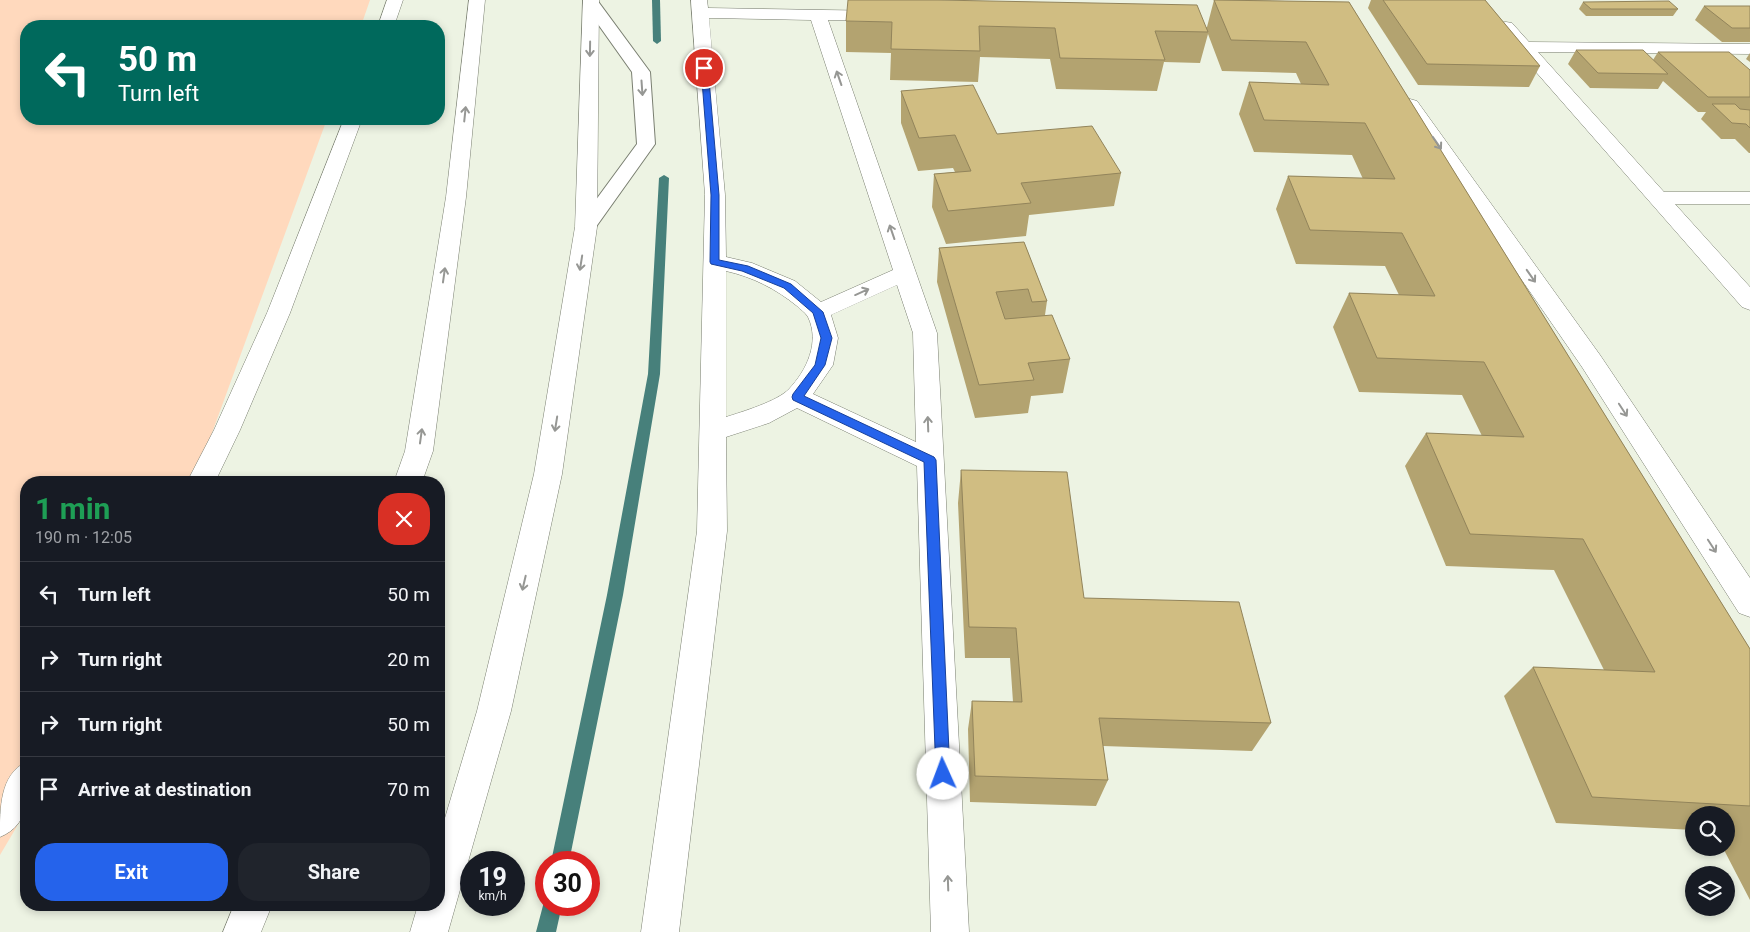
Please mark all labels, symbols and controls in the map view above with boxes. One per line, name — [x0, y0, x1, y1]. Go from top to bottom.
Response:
text: 50 m — [118, 39, 197, 80]
icon: left — [35, 40, 100, 105]
one-way arrow — [585, 40, 595, 56]
pin — [683, 47, 725, 89]
icon: arrive — [690, 54, 718, 82]
one-way arrow — [834, 71, 843, 86]
one-way arrow — [638, 80, 647, 96]
text: Turn left — [118, 81, 199, 106]
one-way arrow — [460, 106, 470, 122]
one-way arrow — [1432, 136, 1442, 150]
one-way arrow — [886, 224, 896, 240]
one-way arrow — [576, 255, 586, 271]
one-way arrow — [440, 267, 450, 283]
one-way arrow — [1526, 269, 1536, 283]
one-way arrow — [854, 287, 869, 296]
one-way arrow — [1618, 403, 1629, 417]
one-way arrow — [551, 416, 561, 432]
one-way arrow — [924, 416, 933, 432]
one-way arrow — [416, 428, 426, 444]
text: 1 min — [35, 491, 110, 526]
button: close — [378, 493, 430, 545]
text: 190 m · 12:05 — [35, 528, 132, 547]
one-way arrow — [1707, 539, 1717, 553]
one-way arrow — [519, 575, 528, 591]
icon: left — [35, 580, 63, 608]
text: Turn left — [78, 583, 151, 606]
text: 50 m — [387, 583, 430, 606]
icon: right — [35, 645, 63, 673]
text: Turn right — [78, 648, 162, 671]
text: 20 m — [387, 648, 430, 671]
icon: right — [35, 710, 63, 738]
text: Turn right — [78, 713, 162, 736]
text: 50 m — [387, 713, 430, 736]
position arrow — [916, 747, 968, 799]
icon: arrive — [35, 775, 63, 803]
text: Arrive at destination — [78, 778, 251, 801]
text: 70 m — [387, 778, 430, 801]
map controls — [1685, 806, 1735, 916]
button: search — [1685, 806, 1735, 856]
button: Exit — [35, 843, 228, 901]
button: Share — [238, 843, 430, 901]
speed limit sign: 30 — [535, 851, 600, 916]
text: 19 — [478, 863, 507, 892]
button: layers — [1685, 866, 1735, 916]
one-way arrow — [943, 876, 952, 892]
text: km/h — [478, 889, 507, 903]

